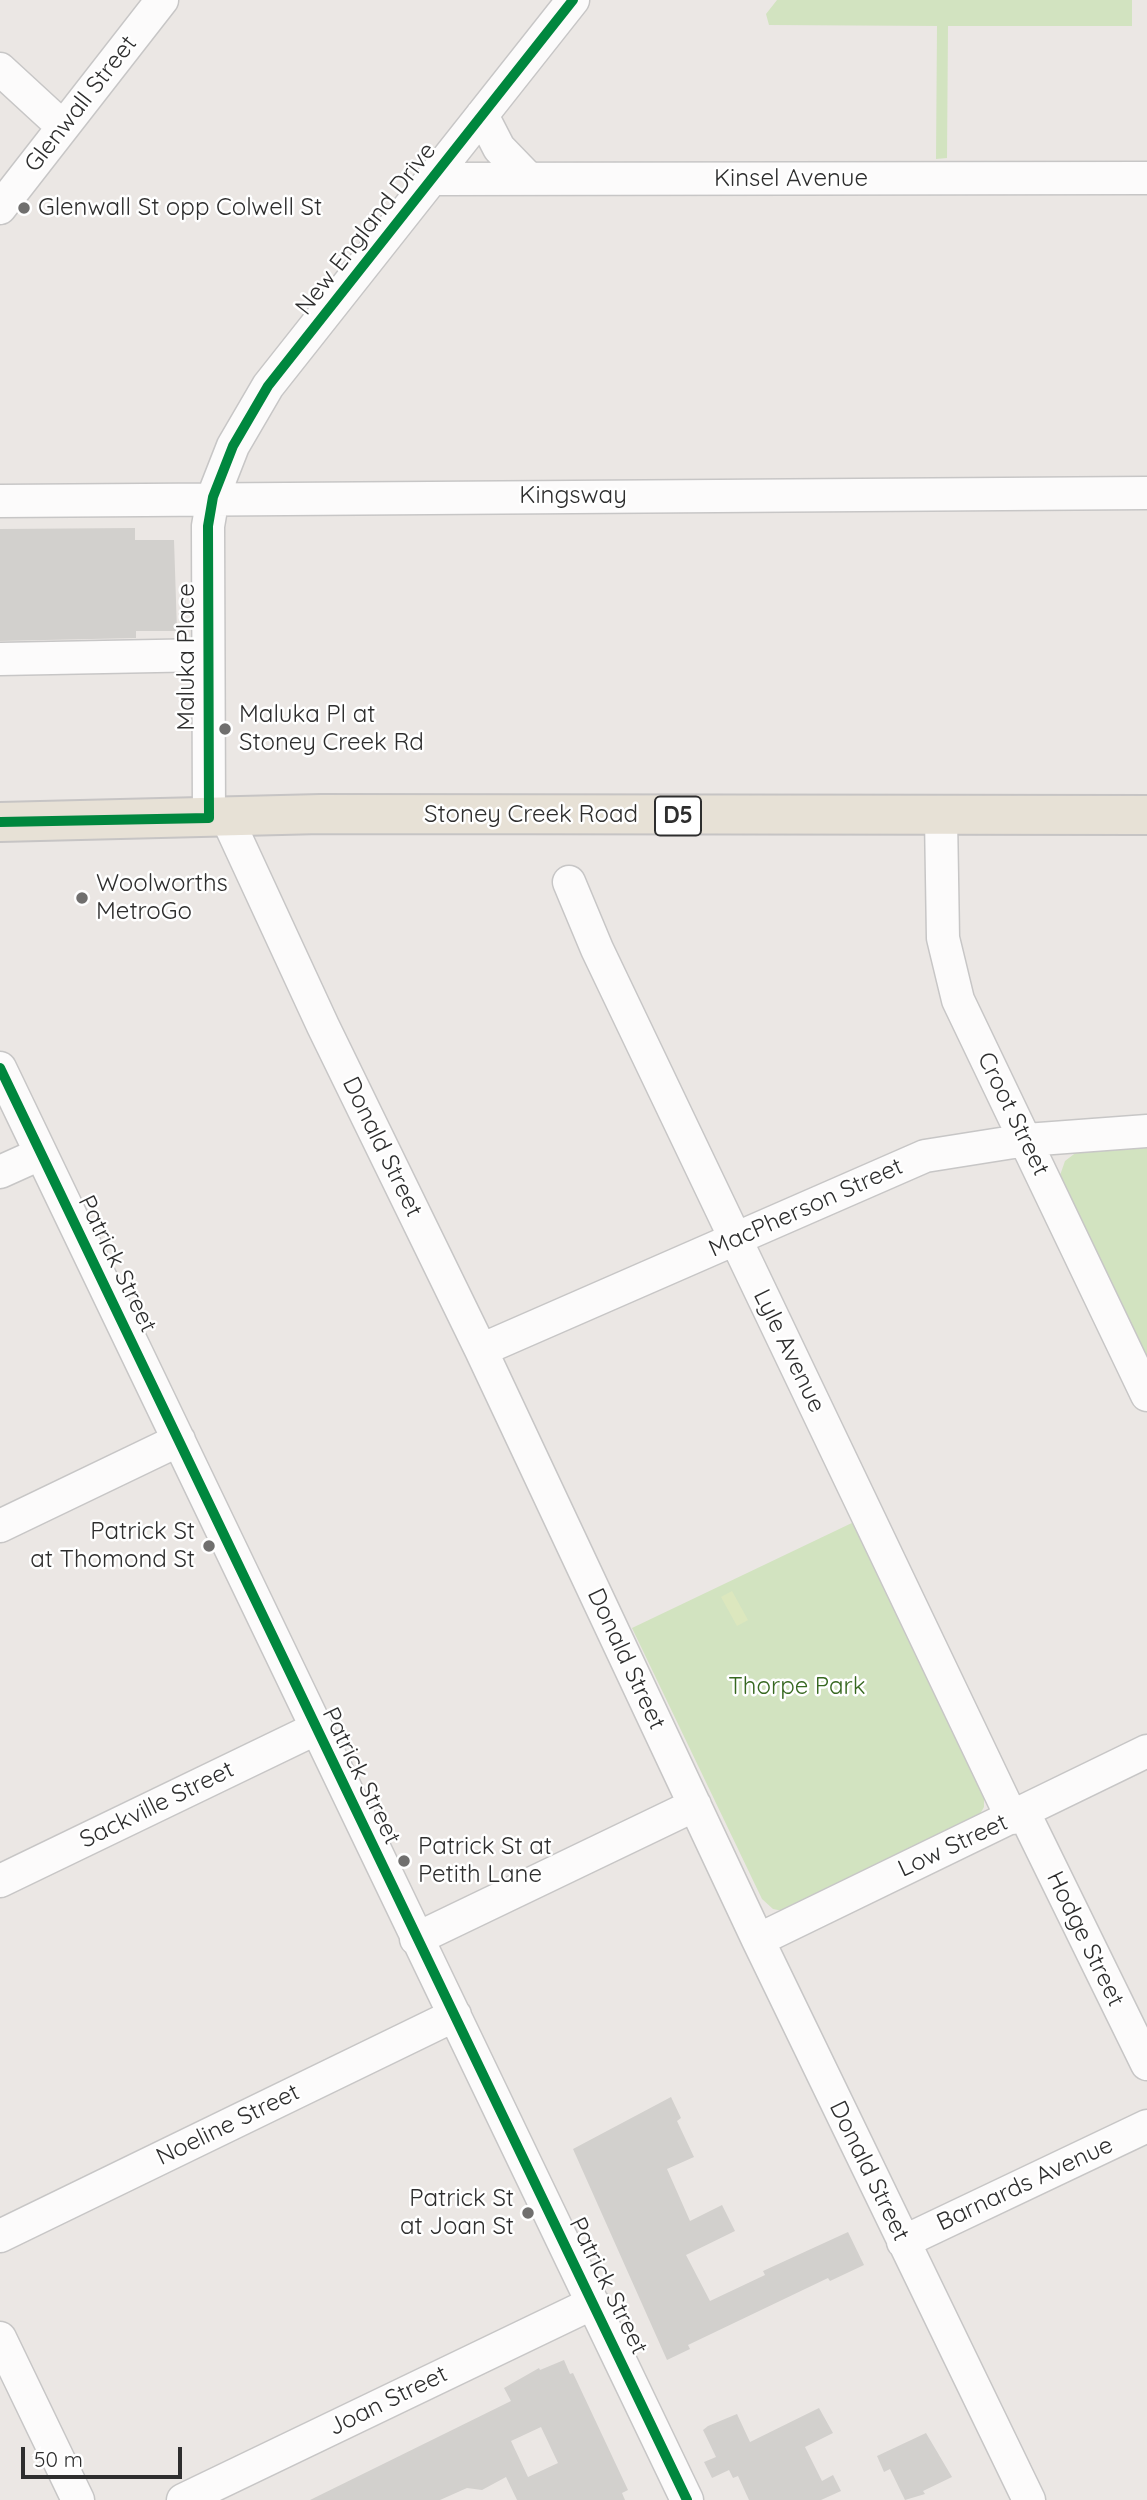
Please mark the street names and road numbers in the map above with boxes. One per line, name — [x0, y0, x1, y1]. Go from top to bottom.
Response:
street label: Glenwall Street — [19, 30, 143, 178]
street label: New England Drive — [290, 137, 442, 321]
street label: Kinsel Avenue — [714, 165, 868, 193]
street label: Kingsway — [519, 482, 627, 510]
street label: Maluka Place — [173, 583, 201, 731]
road number: D5 — [655, 796, 701, 836]
street label: Stoney Creek Road — [424, 801, 638, 829]
street label: Croot Street — [971, 1048, 1055, 1180]
street label: Donald Street — [336, 1072, 428, 1222]
street label: MacPherson Street — [705, 1152, 907, 1264]
street label: Patrick Street — [71, 1191, 163, 1337]
street label: Lyle Avenue — [747, 1285, 831, 1417]
street label: Donald Street — [581, 1584, 671, 1734]
street label: Patrick Street — [315, 1703, 407, 1849]
street label: Sackville Street — [75, 1755, 239, 1855]
street label: Low Street — [894, 1808, 1012, 1884]
street label: Hodge Street — [1040, 1867, 1130, 2011]
street label: Noeline Street — [152, 2078, 304, 2172]
street label: Donald Street — [823, 2096, 915, 2246]
street label: Barnards Avenue — [932, 2131, 1118, 2237]
street label: Patrick Street — [562, 2213, 654, 2359]
street label: Joan Street — [324, 2360, 452, 2442]

